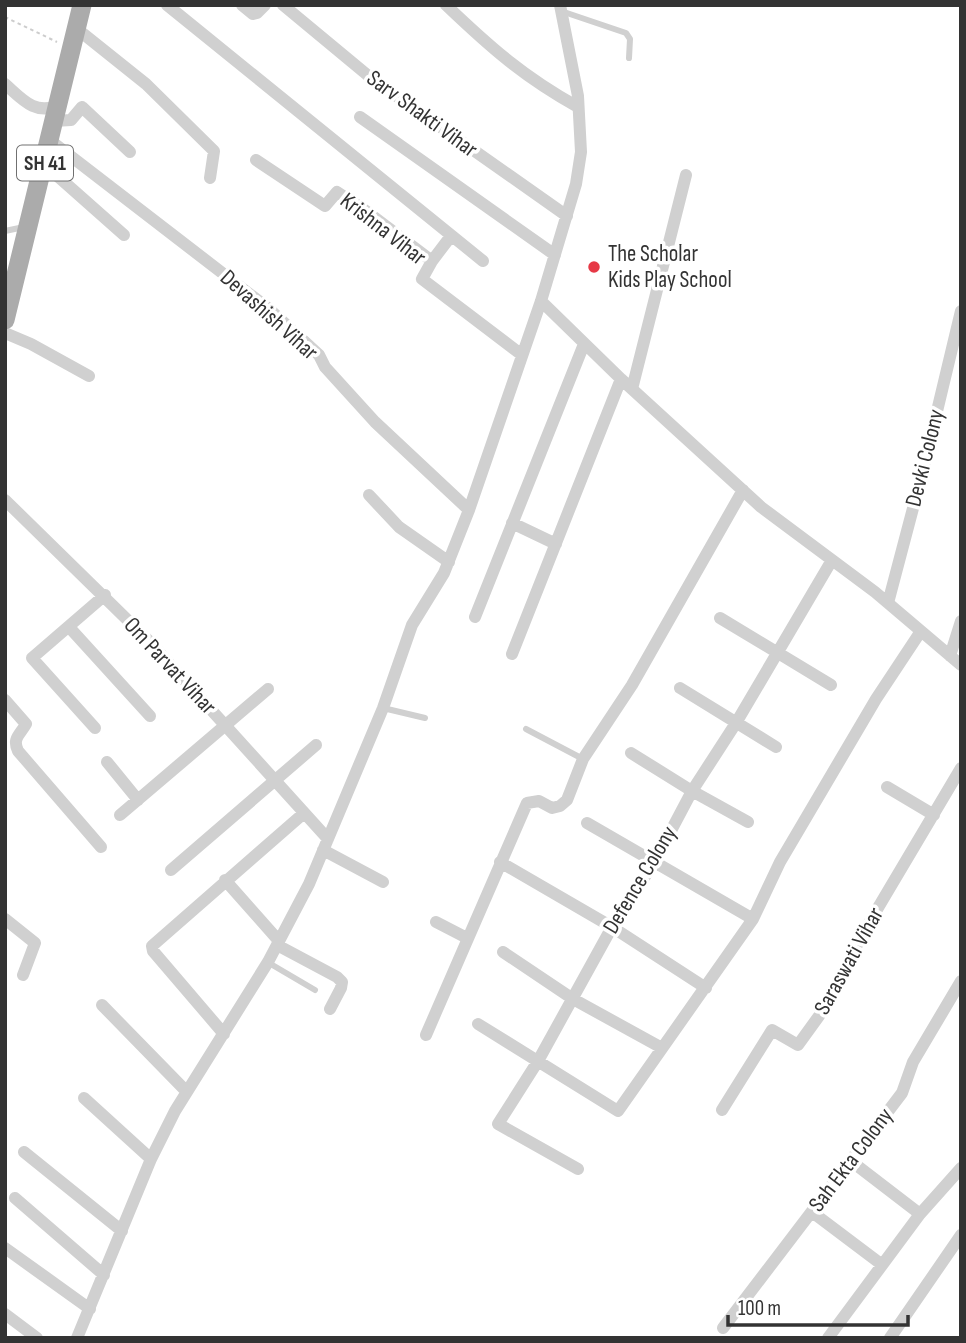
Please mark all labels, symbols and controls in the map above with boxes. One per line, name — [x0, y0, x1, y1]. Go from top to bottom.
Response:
street label: Sarv Shakti Vihar — [361, 64, 483, 164]
road number: SH 41 — [17, 146, 73, 180]
street label: Krishna Vihar — [334, 187, 432, 272]
place label: The Scholar Kids Play School — [608, 240, 732, 294]
marker: The Scholar Kids Play School — [586, 259, 602, 275]
street label: Devashish Vihar — [214, 264, 324, 366]
street label: Devki Colony — [899, 406, 951, 509]
street label: Om Parvat Vihar — [118, 612, 222, 721]
street label: Defence Colony — [597, 821, 683, 939]
street label: Saraswati Vihar — [808, 902, 890, 1020]
street label: Sah Ekta Colony — [803, 1102, 899, 1217]
scale bar — [728, 1284, 908, 1328]
text: 100 m — [738, 1296, 781, 1321]

